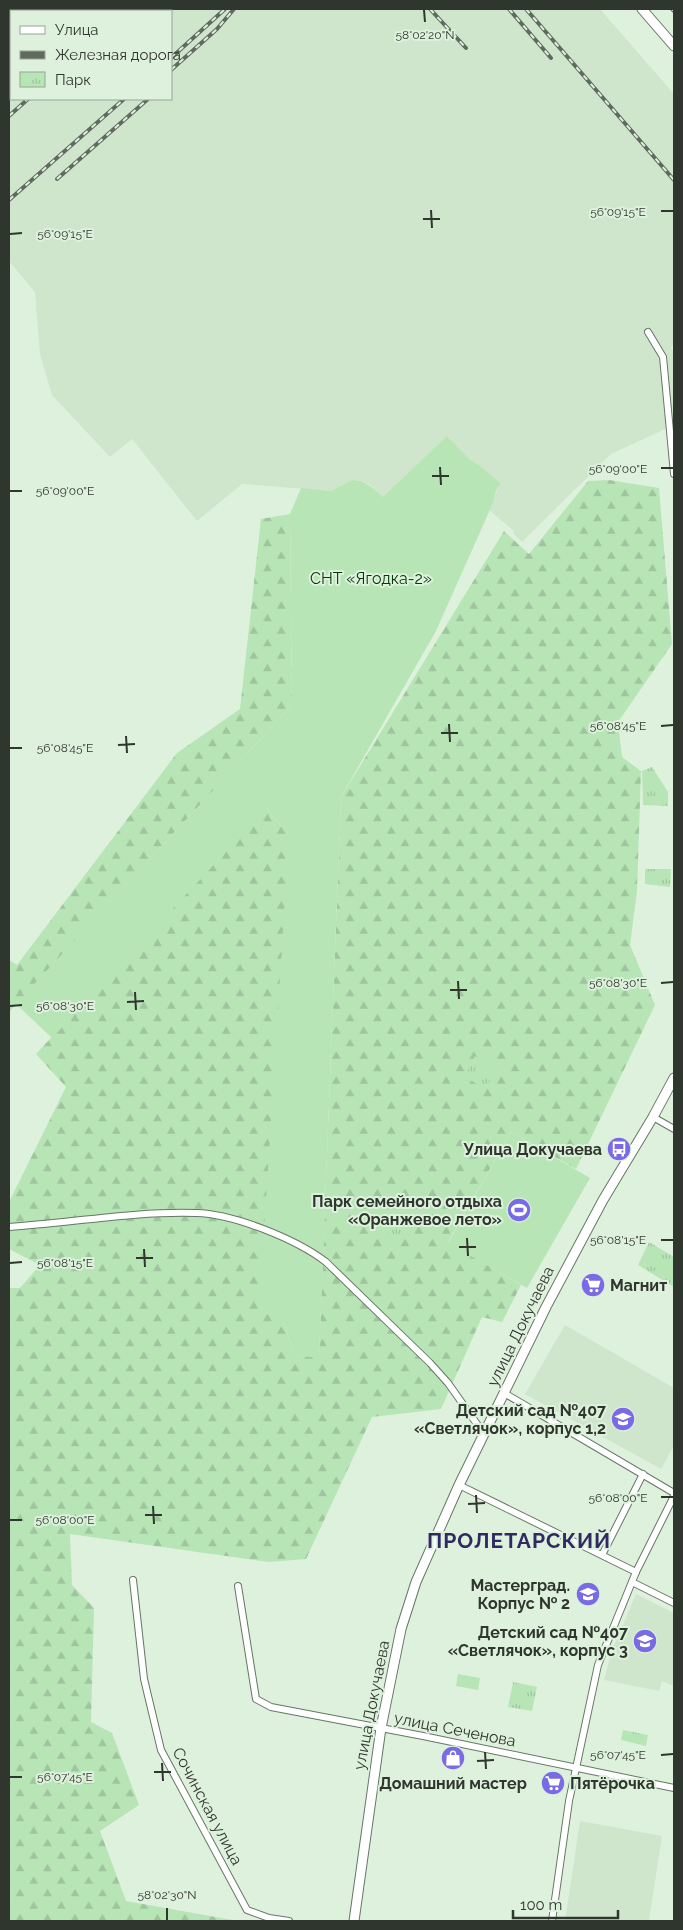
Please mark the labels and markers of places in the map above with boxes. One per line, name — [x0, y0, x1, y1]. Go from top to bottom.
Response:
bus stop icon: Улица Докучаева — [606, 1136, 632, 1162]
place label: Улица Докучаева — [463, 1140, 602, 1159]
place label: Парк семейного отдыха «Оранжевое лето» — [312, 1192, 502, 1229]
sports icon: Парк семейного отдыха «Оранжевое лето» — [506, 1197, 532, 1223]
supermarket icon: Магнит — [580, 1272, 606, 1298]
place label: Магнит — [610, 1276, 667, 1295]
place label: Детский сад №407 «Светлячок», корпус 1,2 — [414, 1401, 606, 1438]
school or university icon: Детский сад №407 «Светлячок», корпус 1,2 — [610, 1406, 636, 1432]
place label: Мастерград. Корпус № 2 — [471, 1576, 570, 1613]
school or university icon: Мастерград. Корпус № 2 — [575, 1581, 601, 1607]
place label: Детский сад №407 «Светлячок», корпус 3 — [448, 1623, 628, 1660]
school or university icon: Детский сад №407 «Светлячок», корпус 3 — [632, 1628, 658, 1654]
shop icon: Домашний мастер — [440, 1745, 466, 1771]
supermarket icon: Пятёрочка — [540, 1770, 566, 1796]
place label: Домашний мастер — [379, 1774, 527, 1793]
place label: Пятёрочка — [570, 1774, 655, 1793]

